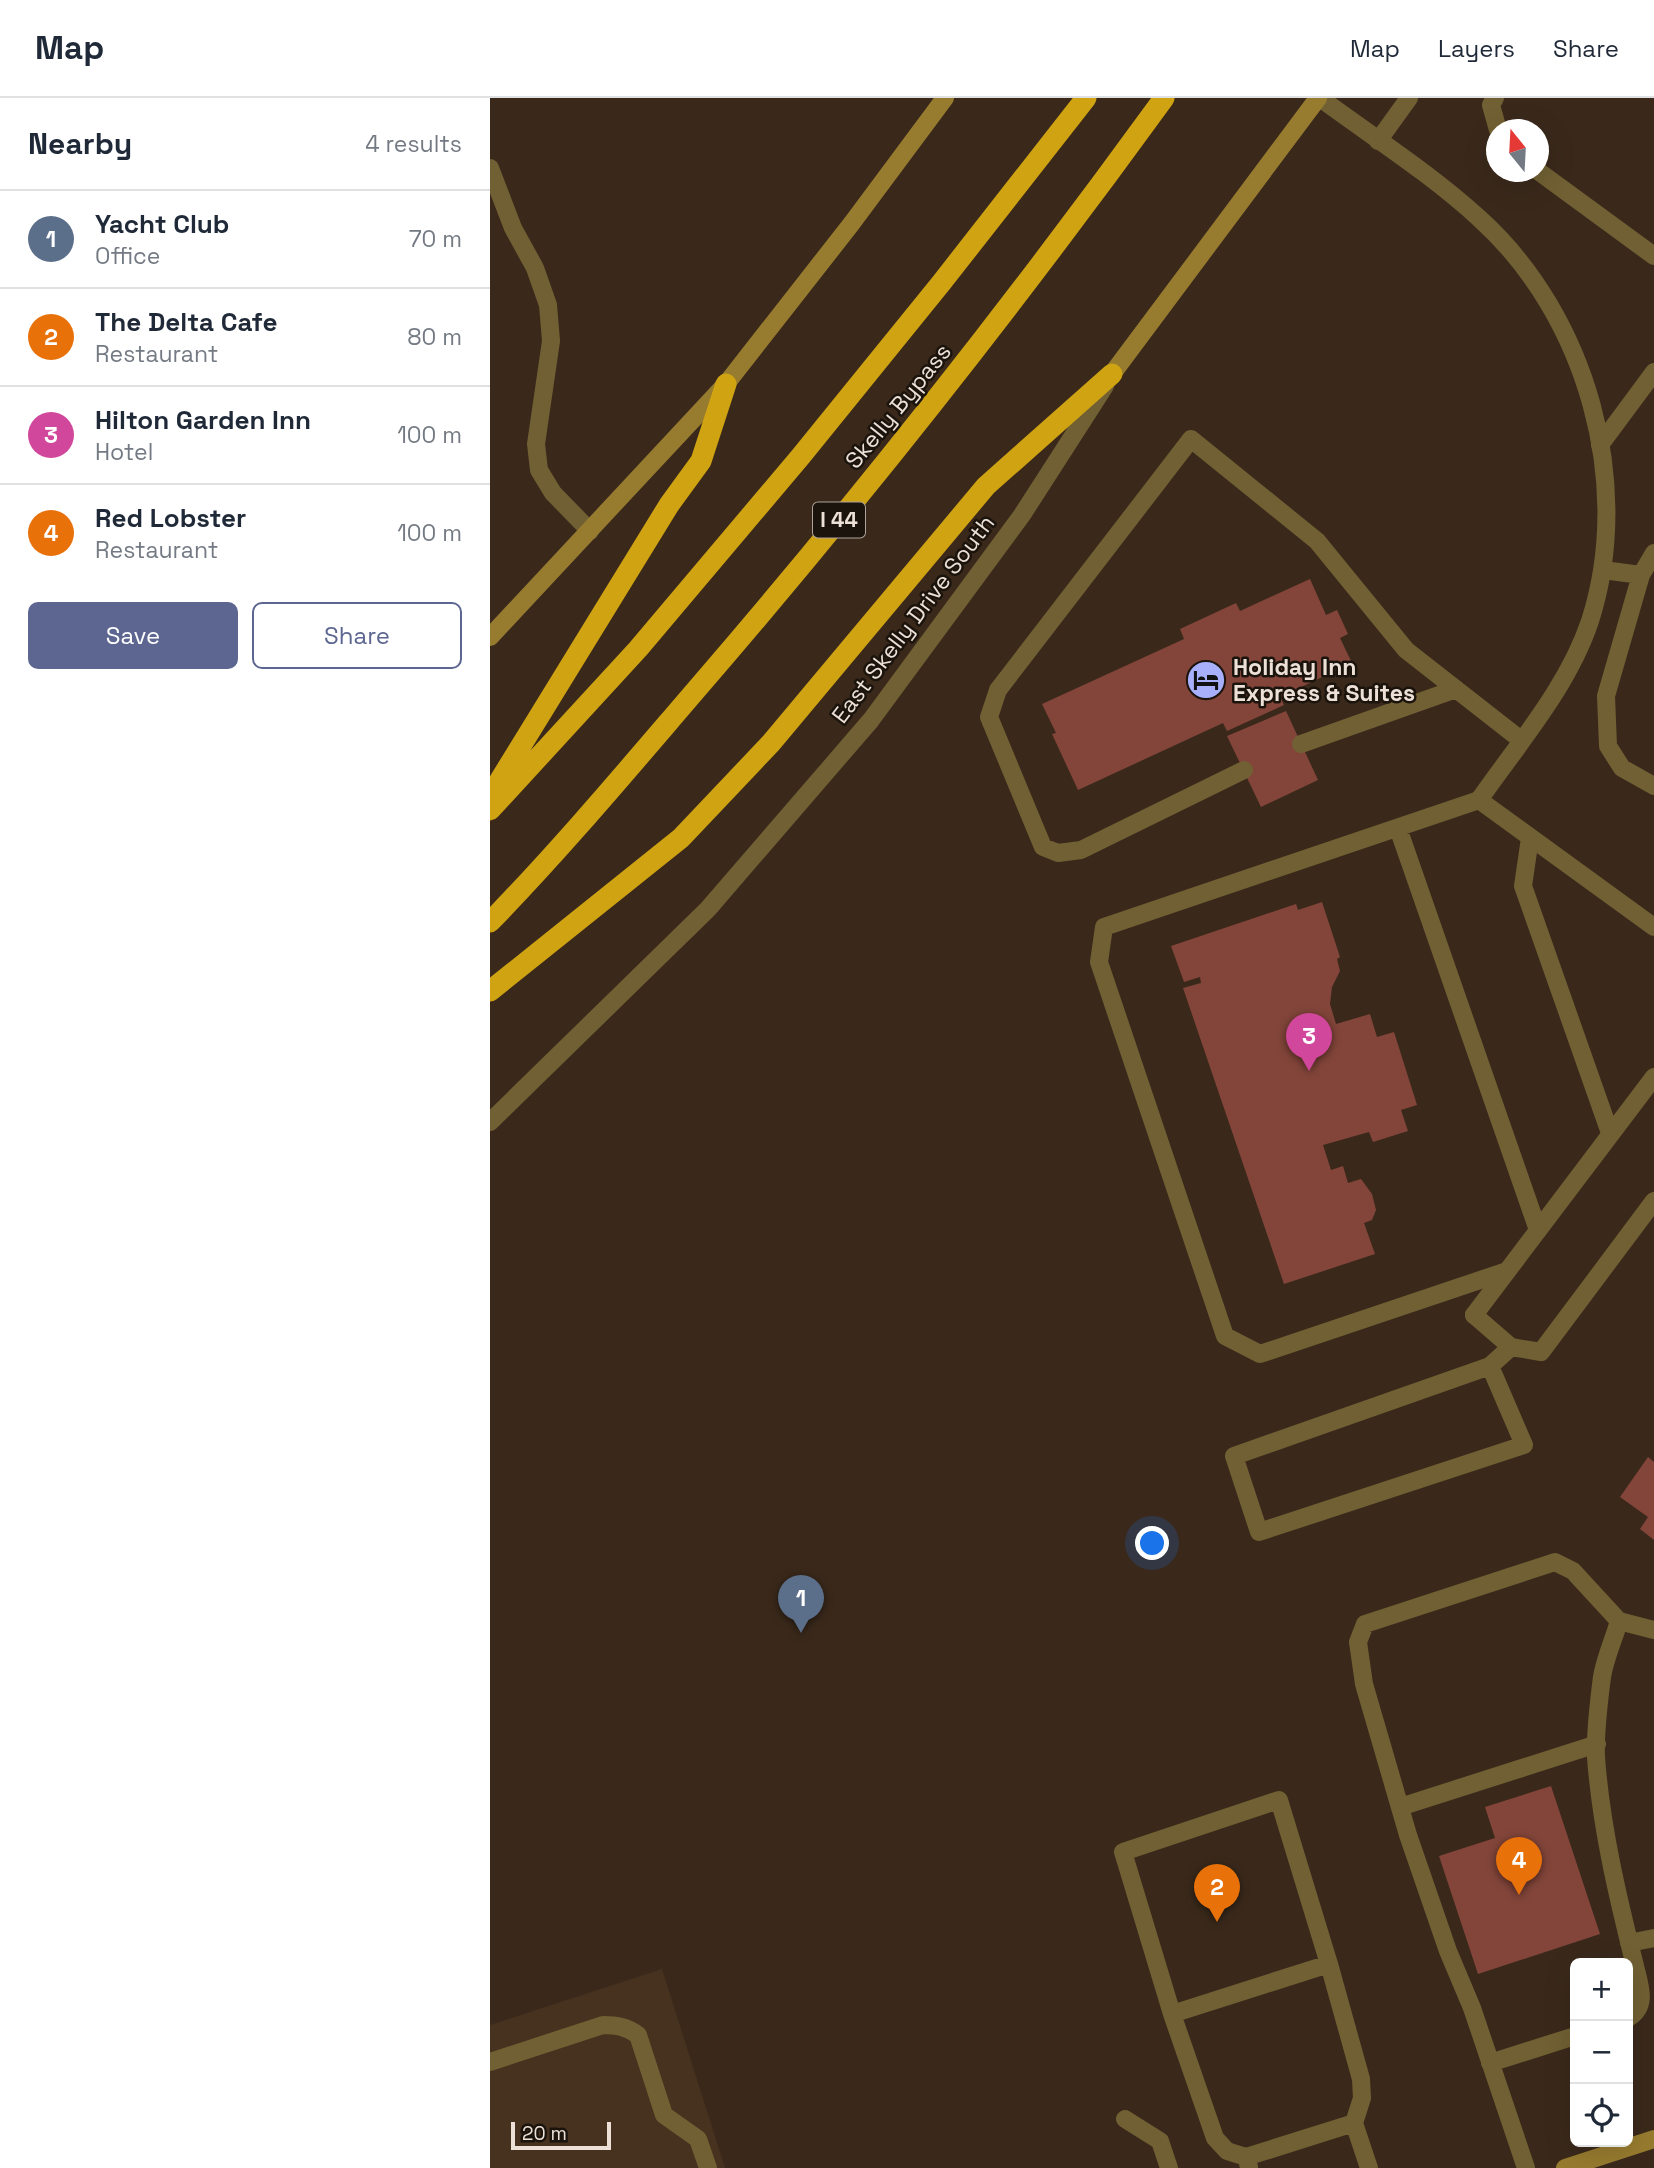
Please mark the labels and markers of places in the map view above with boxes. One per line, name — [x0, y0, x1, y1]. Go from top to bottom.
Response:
place label: Holiday Inn Express & Suites — [1233, 652, 1415, 708]
hotel icon: Holiday Inn Express & Suites — [1185, 659, 1227, 701]
pin: 3 — [1286, 1013, 1332, 1071]
pin: 1 — [778, 1575, 824, 1633]
pin: 4 — [1496, 1837, 1542, 1895]
pin: 2 — [1194, 1864, 1240, 1922]

